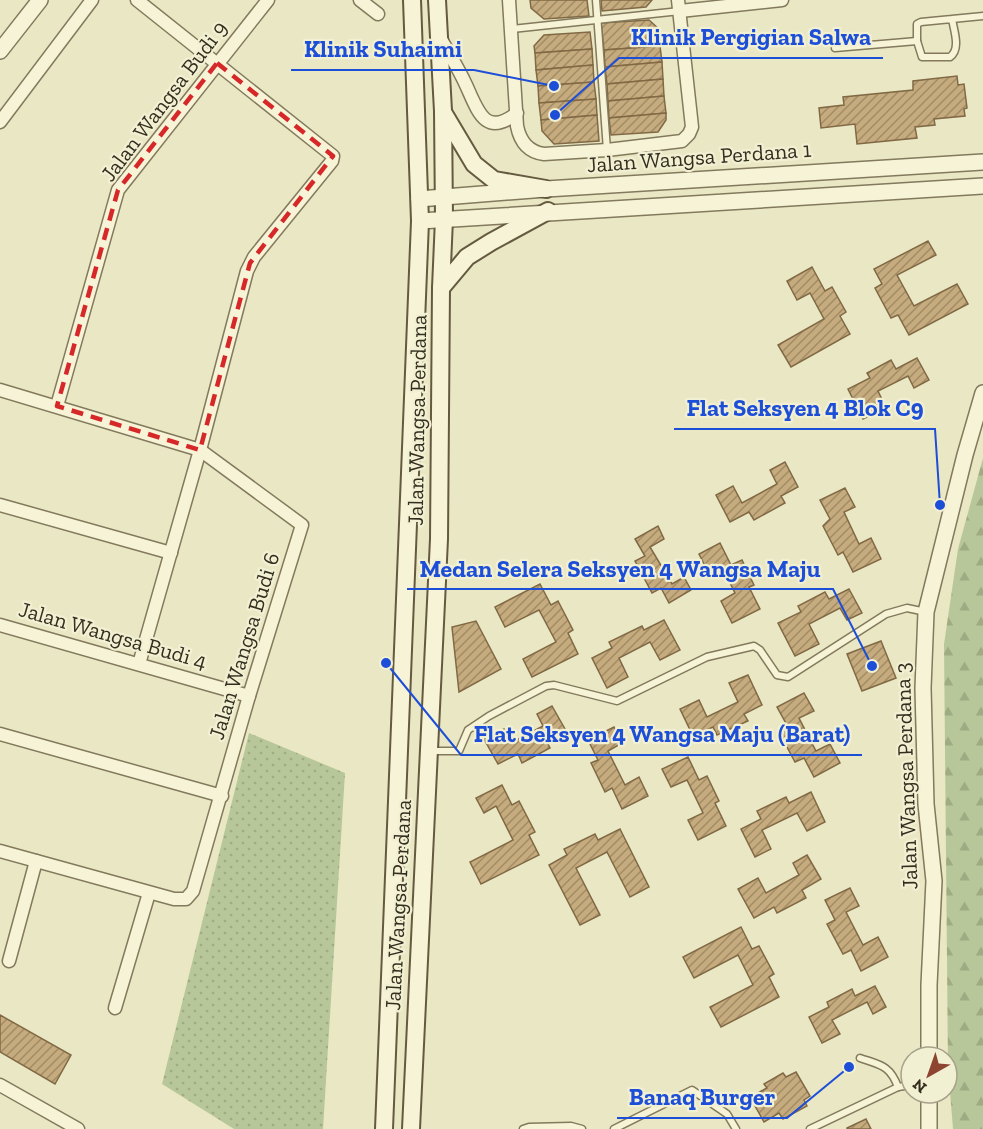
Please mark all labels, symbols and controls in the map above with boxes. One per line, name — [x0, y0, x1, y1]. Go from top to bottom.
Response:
street label: Jalan Wangsa Budi 9 — [95, 15, 233, 187]
callout: Klinik Pergigian Salwa — [619, 16, 883, 58]
text: Klinik Pergigian Salwa — [631, 22, 871, 51]
callout: Klinik Suhaimi — [291, 28, 474, 70]
text: Klinik Suhaimi — [304, 34, 462, 63]
street label: Jalan Wangsa Perdana 1 — [586, 136, 813, 178]
street label: Jalan Wangsa Perdana — [402, 314, 432, 526]
callout: Flat Seksyen 4 Blok C9 — [674, 387, 935, 429]
text: Flat Seksyen 4 Blok C9 — [686, 393, 924, 422]
callout: Medan Selera Seksyen 4 Wangsa Maju — [407, 547, 833, 589]
street label: Jalan Wangsa Budi 6 — [203, 549, 285, 743]
text: Medan Selera Seksyen 4 Wangsa Maju — [419, 554, 821, 583]
street label: Jalan Wangsa Budi 4 — [16, 595, 210, 675]
street label: Jalan Wangsa Perdana 3 — [889, 662, 923, 890]
callout: Flat Seksyen 4 Wangsa Maju (Barat) — [461, 713, 862, 755]
text: Flat Seksyen 4 Wangsa Maju (Barat) — [474, 719, 850, 748]
street label: Jalan Wangsa Perdana — [379, 798, 417, 1011]
north arrow — [899, 1045, 959, 1105]
text: N — [909, 1075, 930, 1097]
callout: Banaq Burger — [617, 1076, 787, 1118]
text: Banaq Burger — [629, 1082, 776, 1111]

